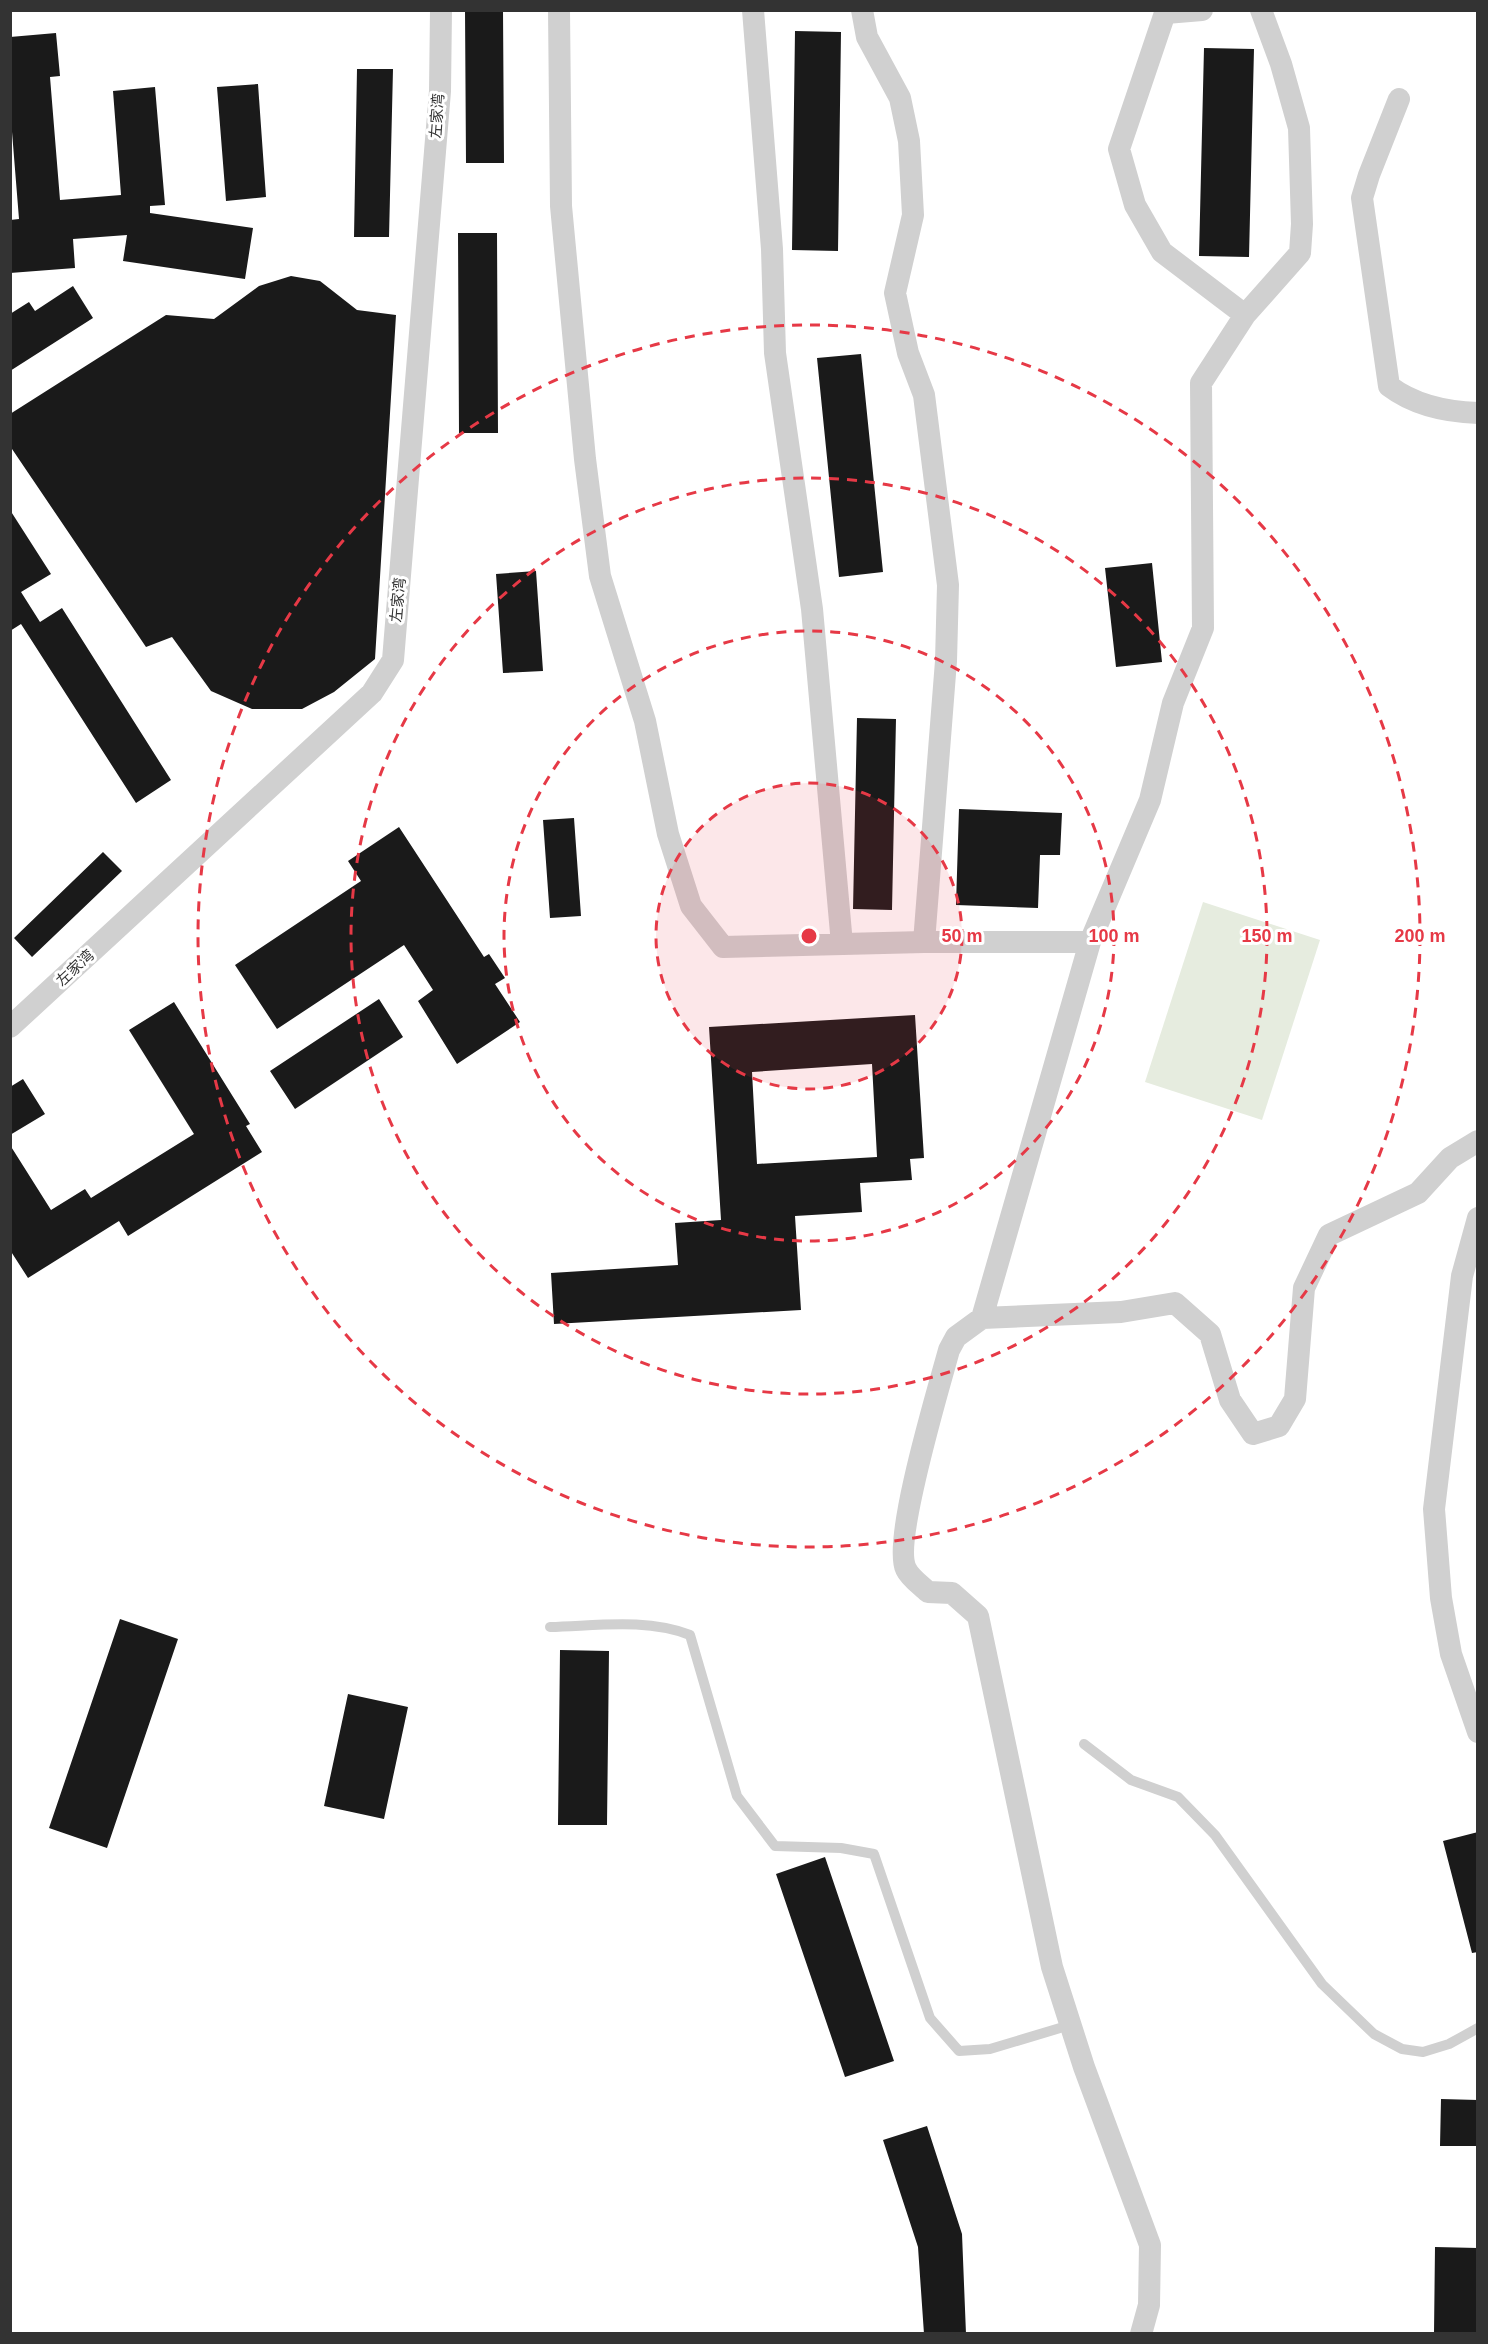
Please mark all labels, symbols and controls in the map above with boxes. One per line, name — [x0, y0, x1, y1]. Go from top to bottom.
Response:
street label: 左家湾 — [426, 93, 447, 139]
street label: 左家湾 — [387, 577, 408, 623]
centre of rings — [799, 926, 819, 946]
text: 50 m — [941, 926, 983, 946]
text: 100 m — [1088, 926, 1140, 946]
text: 150 m — [1241, 926, 1293, 946]
text: 200 m — [1394, 926, 1446, 946]
street label: 左家湾 — [52, 946, 97, 989]

